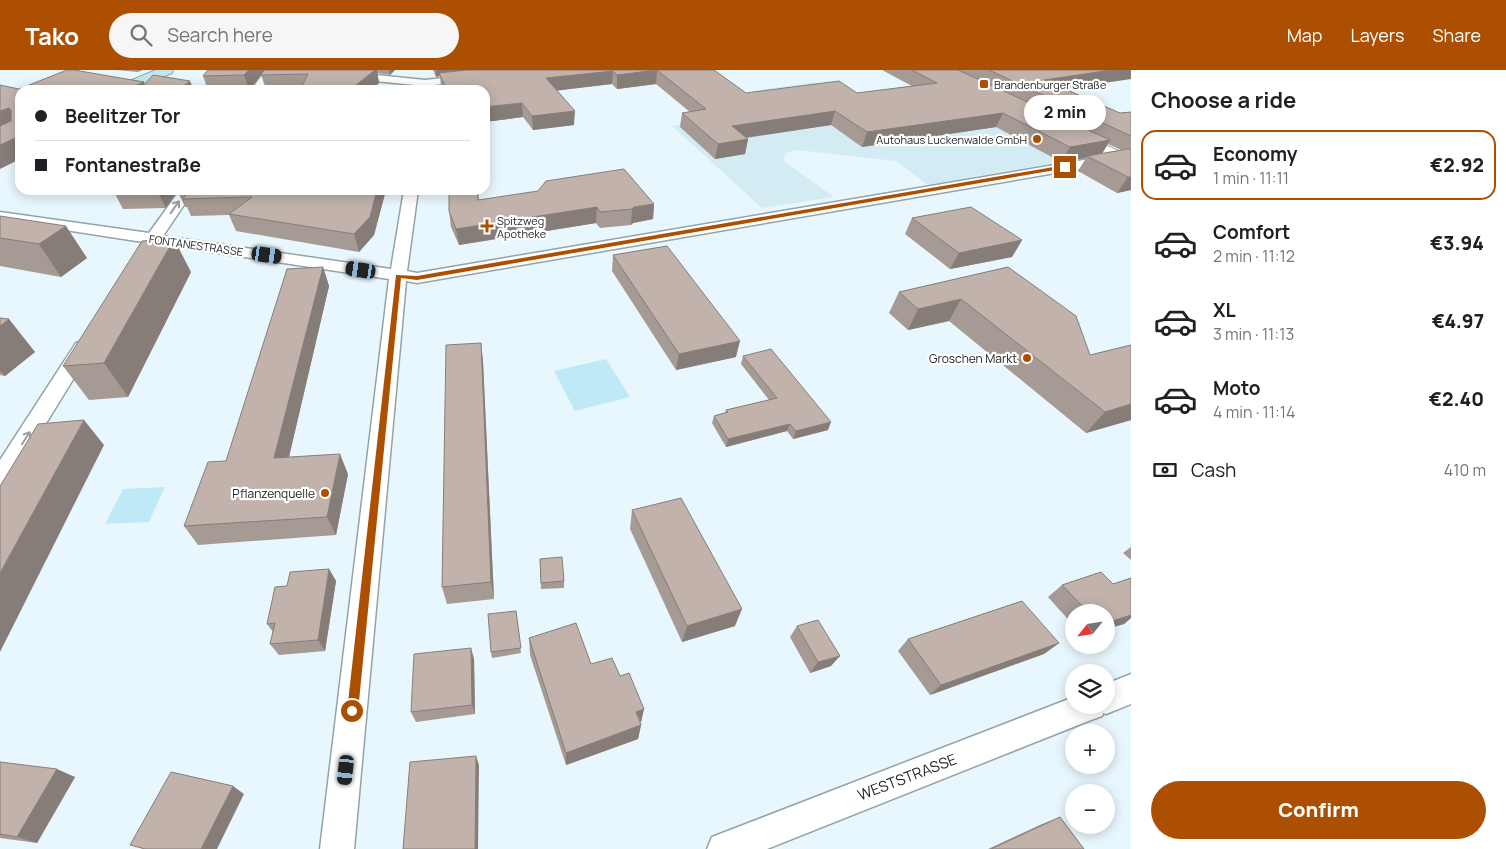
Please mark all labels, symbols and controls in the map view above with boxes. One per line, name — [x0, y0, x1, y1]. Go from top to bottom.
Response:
search box — [109, 13, 459, 58]
text: Tako — [25, 19, 79, 52]
icon: search — [127, 21, 155, 49]
text: Search here — [167, 22, 273, 48]
text: Map — [1287, 23, 1322, 47]
text: Layers — [1350, 23, 1404, 47]
text: Share — [1432, 23, 1481, 47]
place label: Brandenburger Straße — [994, 77, 1107, 92]
marker: Brandenburger Straße — [978, 78, 990, 90]
text: Choose a ride — [1151, 85, 1296, 115]
callout: 2 min — [1024, 94, 1106, 129]
text: 2 min — [1044, 101, 1086, 123]
text: Beelitzer Tor — [65, 103, 180, 129]
place label: Autohaus Luckenwalde GmbH — [876, 132, 1027, 147]
marker: Autohaus Luckenwalde GmbH — [1031, 133, 1043, 145]
text: Economy — [1213, 141, 1297, 167]
icon: car — [1153, 143, 1198, 188]
text: Fontanestraße — [65, 152, 201, 178]
text: €2.92 — [1430, 152, 1484, 178]
route end — [1054, 156, 1076, 178]
text: 1 min · 11:11 — [1213, 167, 1289, 189]
one-way arrow — [170, 200, 180, 214]
place label: Spitzweg Apotheke — [497, 213, 547, 241]
text: Comfort — [1213, 219, 1290, 245]
marker: Spitzweg Apotheke — [481, 220, 493, 232]
icon: car — [1153, 221, 1198, 266]
text: €3.94 — [1430, 230, 1484, 256]
street label: FONTANESTRASSE — [148, 231, 244, 259]
car — [251, 245, 282, 265]
text: 2 min · 11:12 — [1213, 245, 1295, 267]
car — [345, 260, 376, 280]
text: XL — [1213, 297, 1236, 323]
icon: car — [1153, 299, 1198, 344]
text: €4.97 — [1432, 308, 1484, 334]
text: 3 min · 11:13 — [1213, 323, 1294, 345]
place label: Groschen Markt — [929, 350, 1017, 367]
marker: Groschen Markt — [1021, 352, 1033, 364]
text: Moto — [1213, 375, 1260, 401]
icon: car — [1153, 377, 1198, 422]
text: €2.40 — [1429, 386, 1484, 412]
text: 4 min · 11:14 — [1213, 401, 1295, 423]
one-way arrow — [22, 432, 32, 446]
icon: cash — [1151, 456, 1179, 484]
text: Cash — [1191, 457, 1236, 483]
text: 410 m — [1444, 459, 1486, 481]
place label: Pflanzenquelle — [232, 485, 315, 502]
marker: Pflanzenquelle — [319, 487, 331, 499]
north arrow — [1065, 604, 1115, 654]
map controls — [1065, 604, 1115, 834]
button: layers — [1065, 664, 1115, 714]
route start — [341, 700, 363, 722]
button: + — [1065, 724, 1115, 774]
street label: WESTSTRASSE — [854, 748, 960, 806]
car — [336, 754, 355, 786]
button: Confirm — [1151, 781, 1486, 839]
button: − — [1065, 784, 1115, 834]

